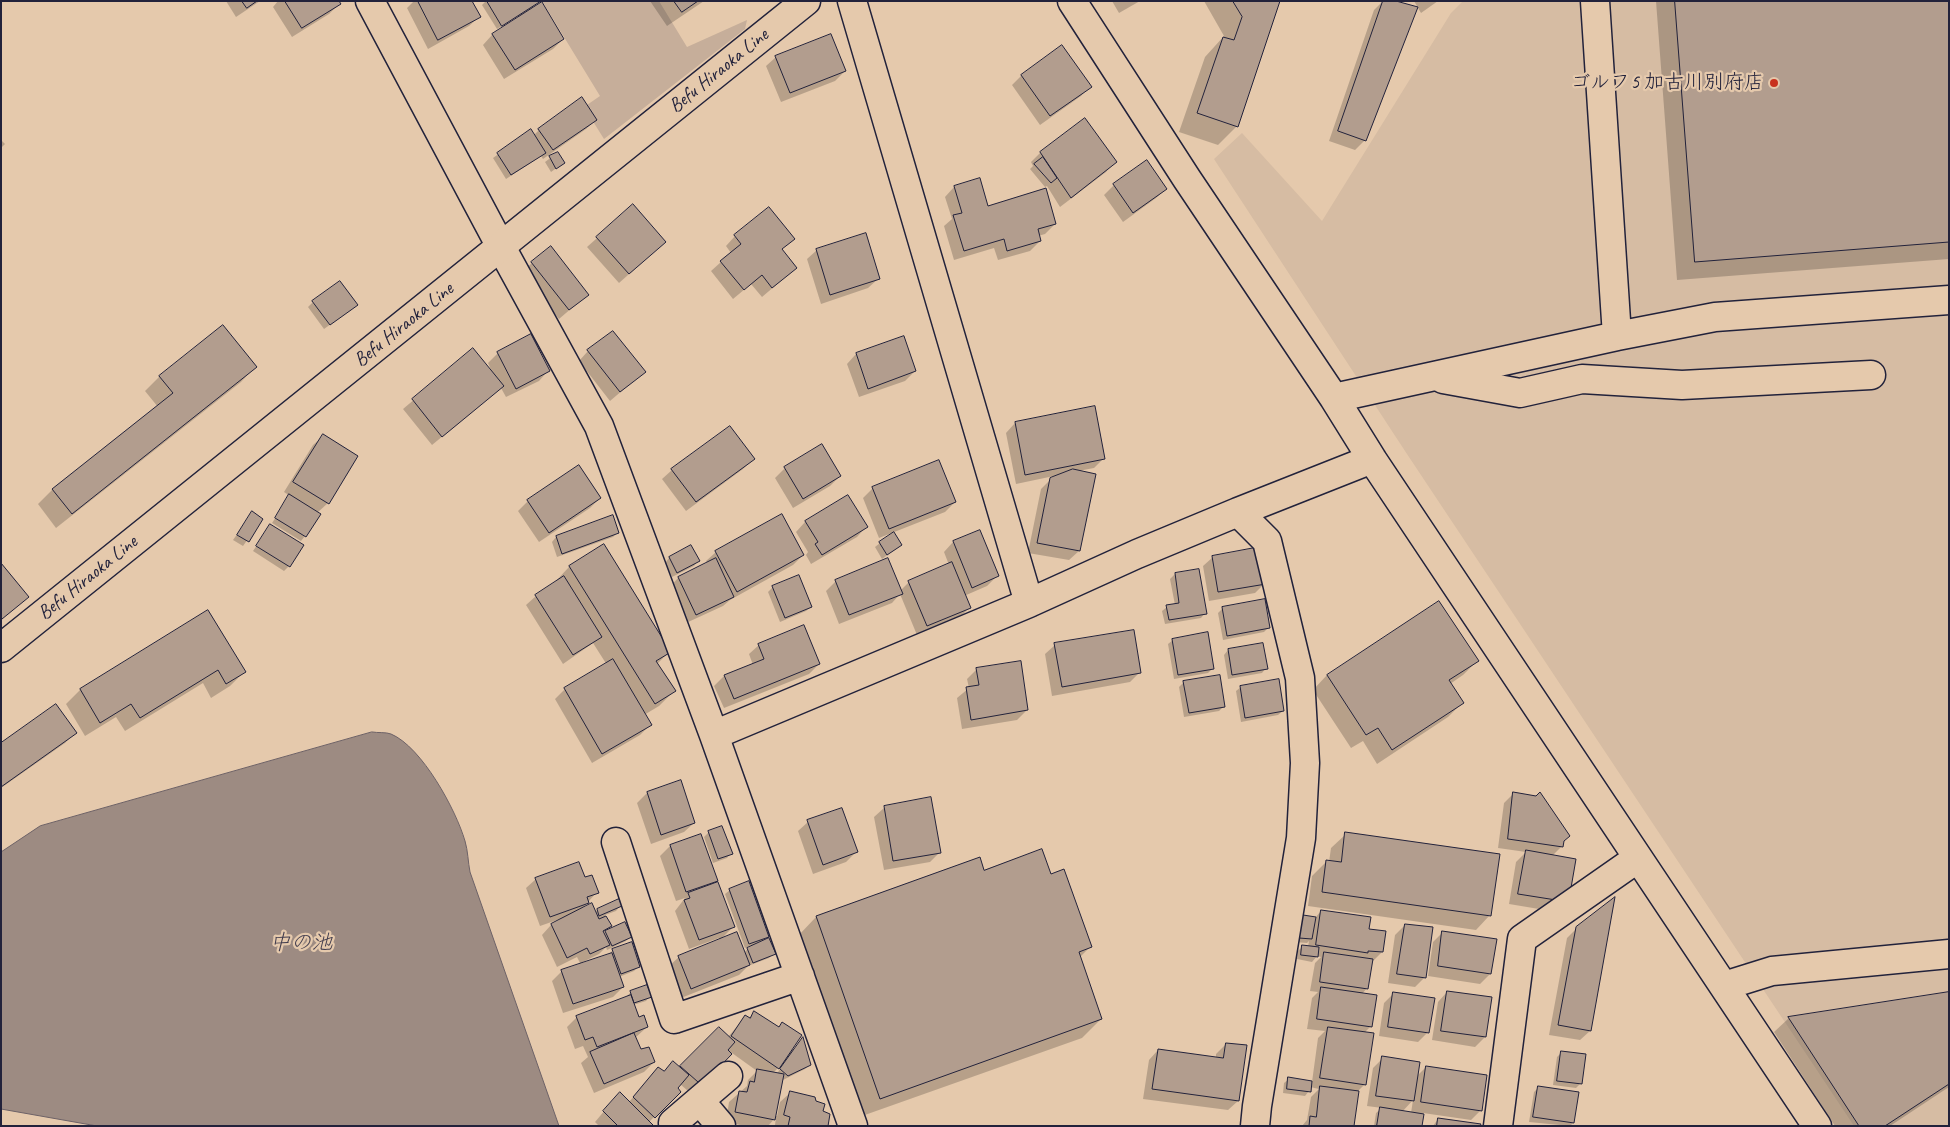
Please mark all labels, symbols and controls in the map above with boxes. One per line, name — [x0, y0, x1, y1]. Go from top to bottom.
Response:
street label: Befu Hiraoka Line — [664, 24, 774, 118]
place label: ゴルフ5 加古川別府店 — [1570, 71, 1764, 95]
marker: ゴルフ5 加古川別府店 — [1768, 77, 1780, 89]
street label: Befu Hiraoka Line — [349, 278, 459, 372]
street label: Befu Hiraoka Line — [33, 531, 143, 625]
water label: 中の池 — [270, 930, 332, 956]

